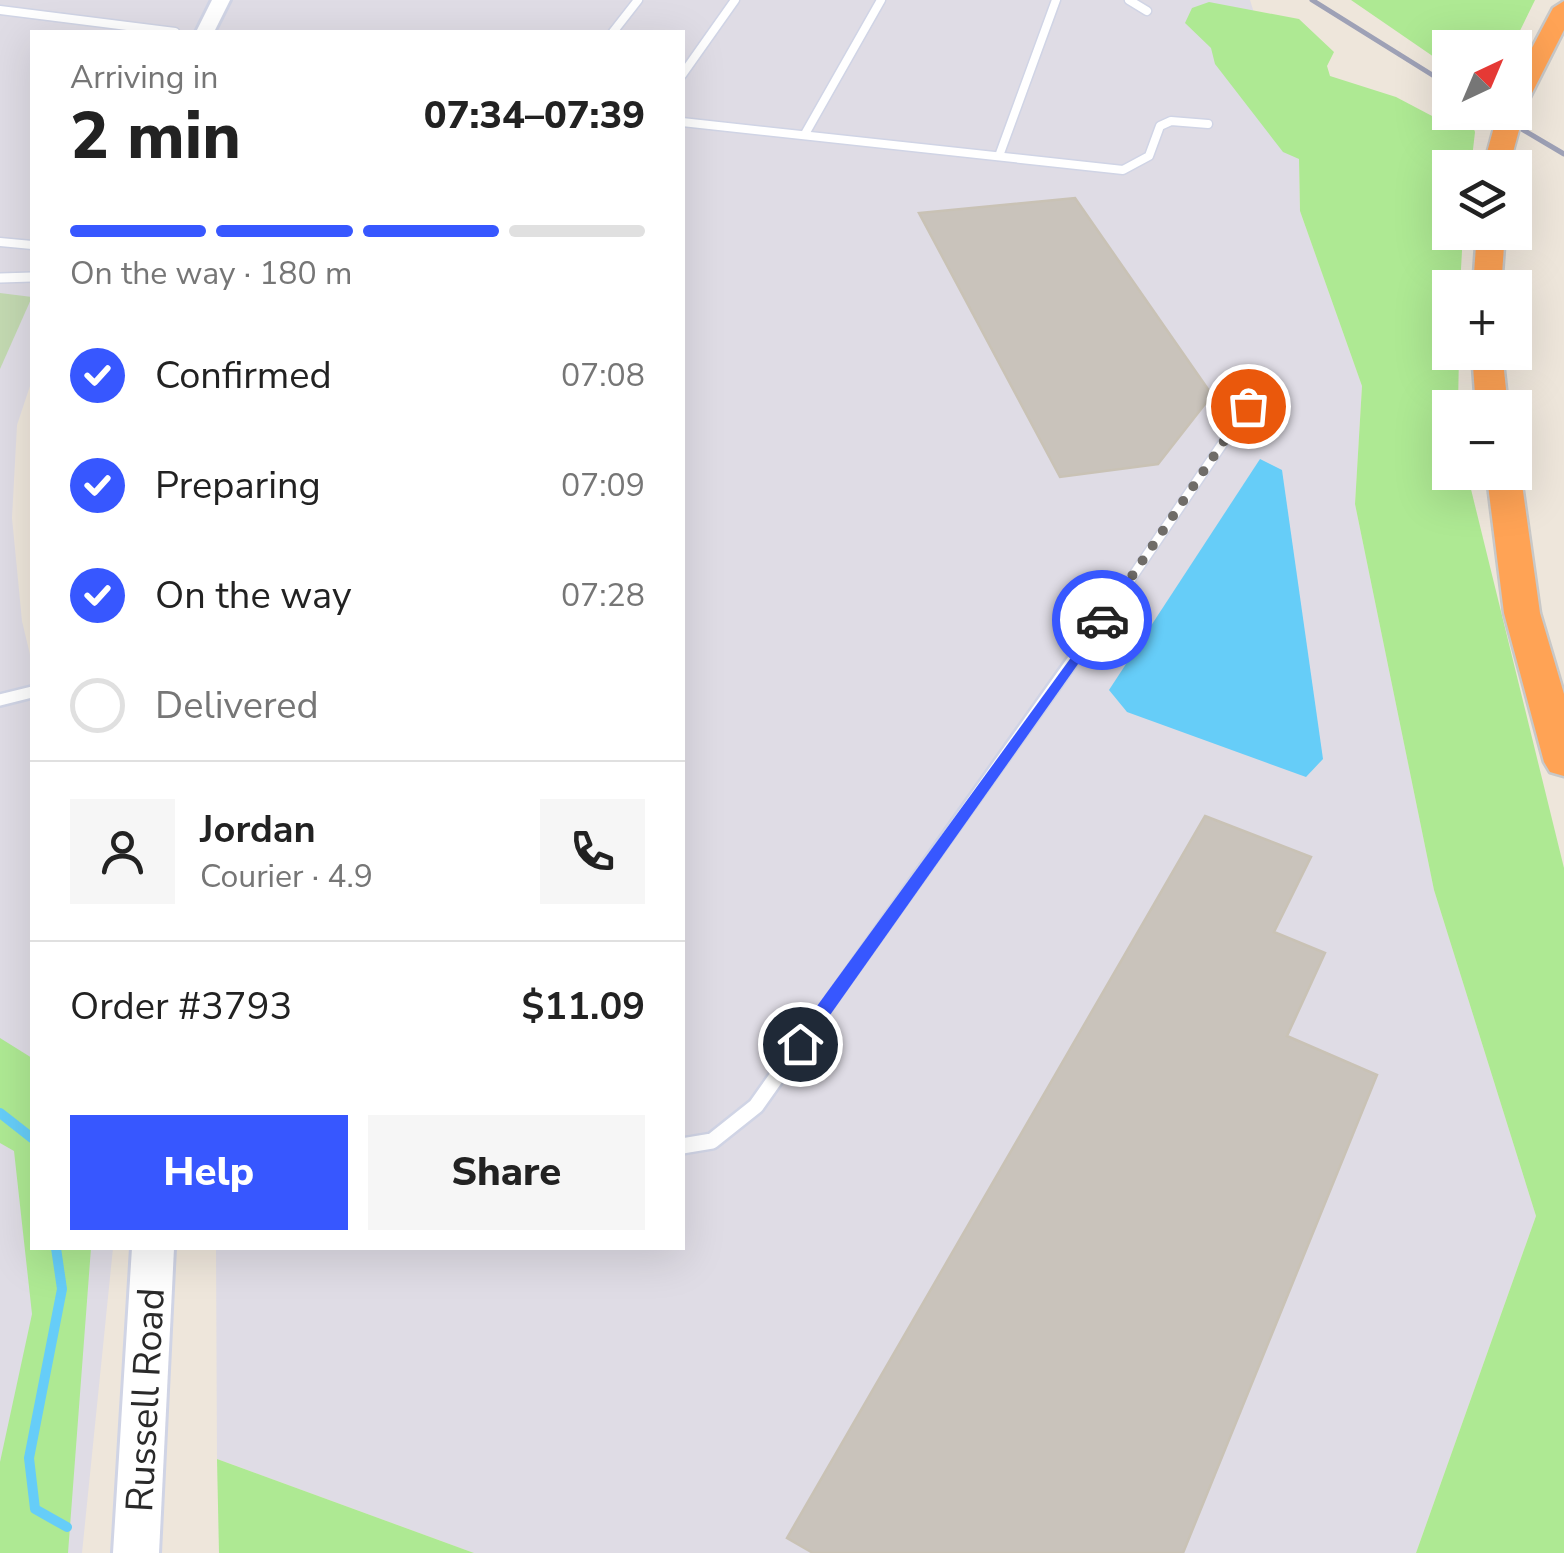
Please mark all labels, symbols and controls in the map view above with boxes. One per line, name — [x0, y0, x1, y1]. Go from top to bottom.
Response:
north arrow — [1432, 30, 1532, 130]
map controls — [1432, 30, 1532, 490]
text: Arriving in — [70, 56, 218, 99]
text: 07:34–07:39 — [424, 90, 645, 141]
text: 2 min — [70, 92, 241, 181]
button: layers — [1432, 150, 1532, 250]
text: On the way · 180 m — [70, 252, 352, 295]
button: + — [1432, 270, 1532, 370]
icon: check — [70, 348, 125, 403]
text: Confirmed — [155, 350, 332, 401]
text: 07:08 — [561, 354, 645, 397]
pin — [1206, 364, 1291, 449]
icon: bag — [1221, 379, 1276, 434]
button: − — [1432, 390, 1532, 490]
icon: check — [70, 458, 125, 513]
text: Preparing — [155, 460, 321, 511]
text: 07:09 — [561, 464, 645, 507]
icon: check — [70, 568, 125, 623]
text: On the way — [155, 570, 351, 621]
courier — [1052, 570, 1152, 670]
text: 07:28 — [561, 574, 645, 617]
icon: car — [1075, 593, 1130, 648]
text: Delivered — [155, 680, 319, 731]
button: person — [70, 799, 175, 904]
button: phone — [540, 799, 645, 904]
text: Jordan — [200, 804, 316, 855]
text: Courier · 4.9 — [200, 855, 373, 898]
text: Order #3793 — [70, 981, 292, 1032]
text: $11.09 — [522, 981, 645, 1032]
pin — [758, 1002, 843, 1087]
icon: home — [773, 1017, 828, 1072]
button: Help — [70, 1115, 348, 1230]
button: Share — [368, 1115, 645, 1230]
street label: Russell Road — [114, 1287, 177, 1513]

